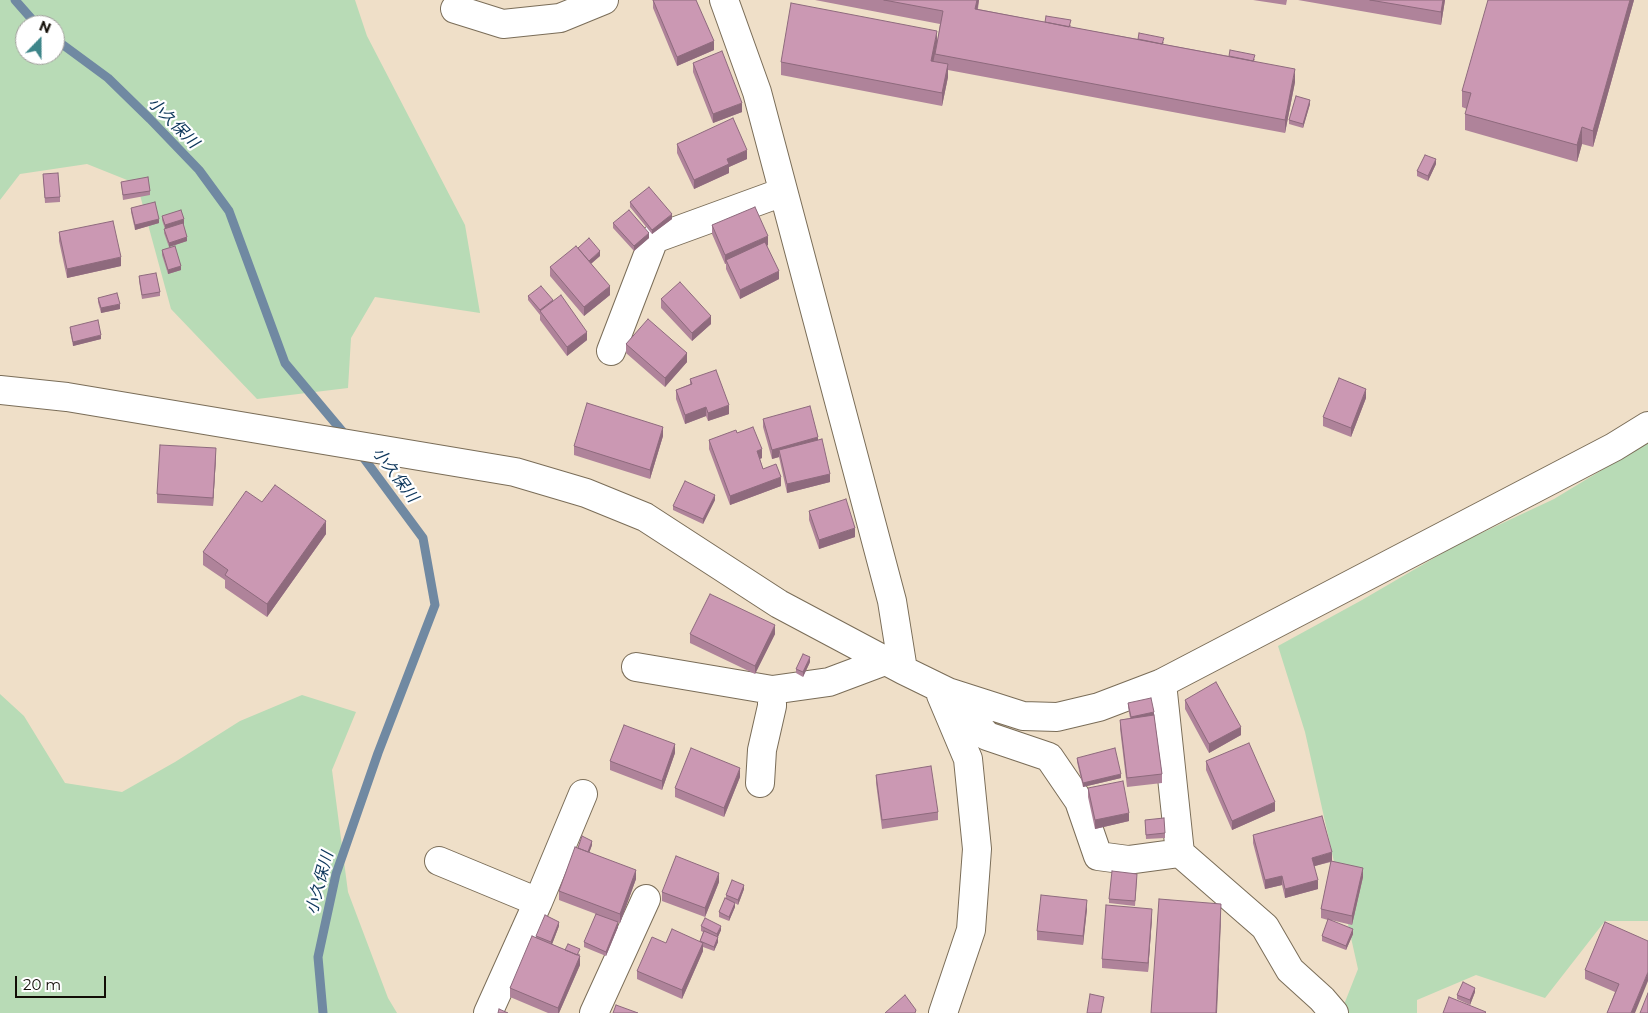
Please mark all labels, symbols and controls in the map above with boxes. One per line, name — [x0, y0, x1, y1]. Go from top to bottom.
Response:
north arrow — [15, 15, 65, 65]
text: N — [37, 17, 54, 37]
water label: 小久保川 — [144, 94, 202, 152]
water label: 小久保川 — [368, 444, 422, 506]
water label: 小久保川 — [302, 850, 338, 916]
scale bar — [18, 966, 109, 998]
text: 20 m — [23, 975, 61, 994]

